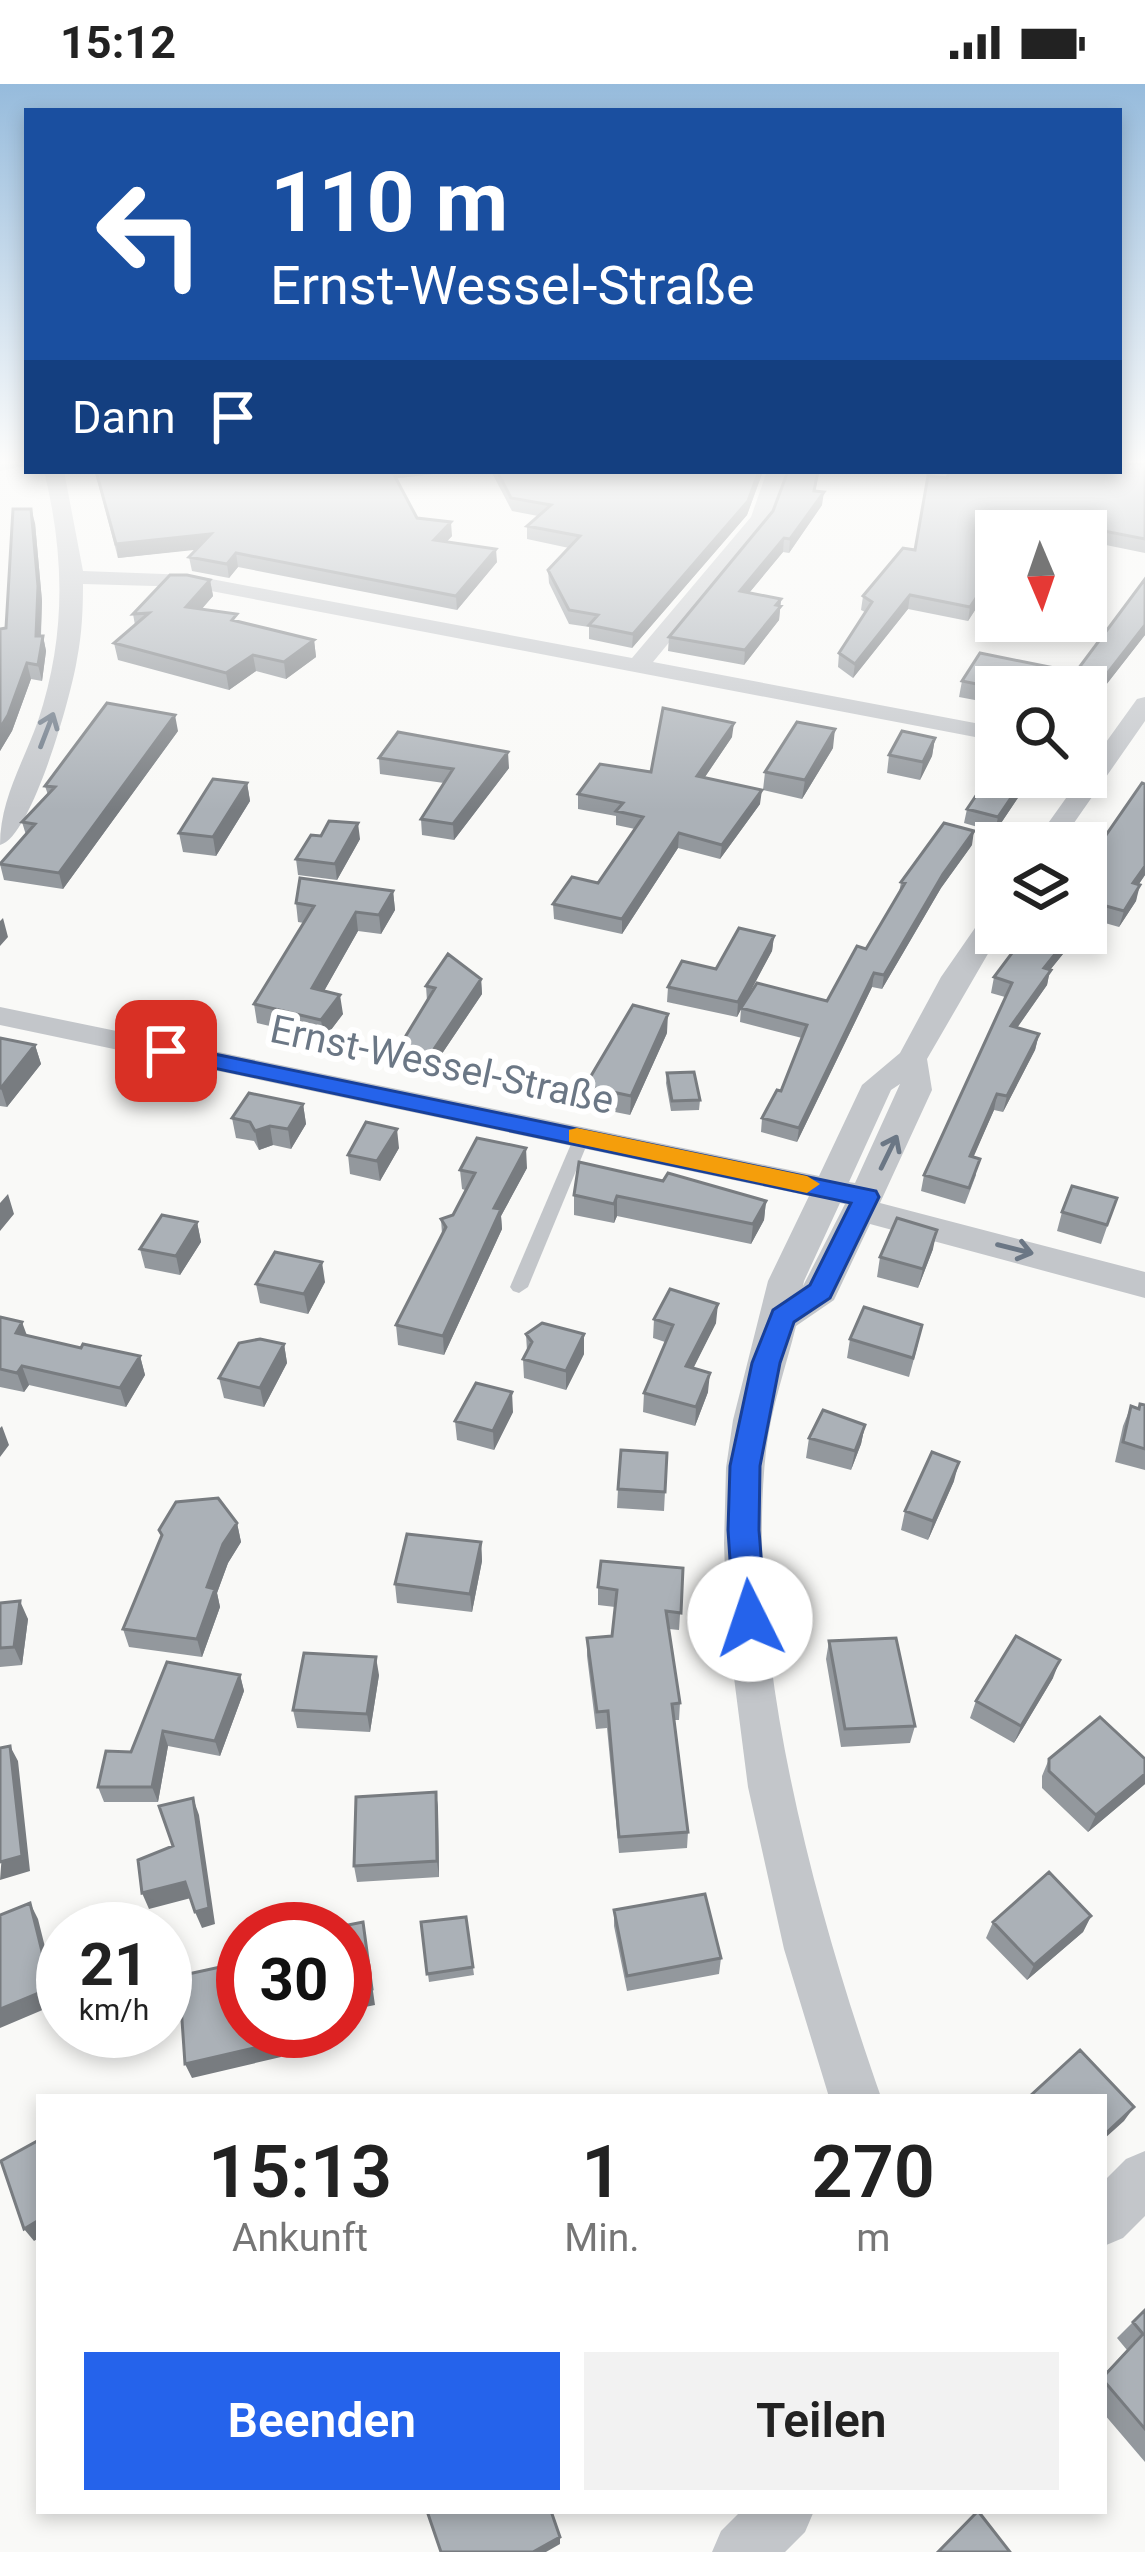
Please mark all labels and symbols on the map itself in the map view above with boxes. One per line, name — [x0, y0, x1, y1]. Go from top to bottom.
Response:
north arrow — [975, 510, 1107, 642]
one-way arrow — [38, 713, 59, 750]
pin — [115, 1000, 217, 1102]
street label: Ernst-Wessel-Straße — [266, 1006, 618, 1124]
one-way arrow — [879, 1135, 901, 1171]
one-way arrow — [996, 1239, 1034, 1261]
position arrow — [687, 1556, 813, 1682]
speed limit sign: 30 — [216, 1902, 372, 2058]

